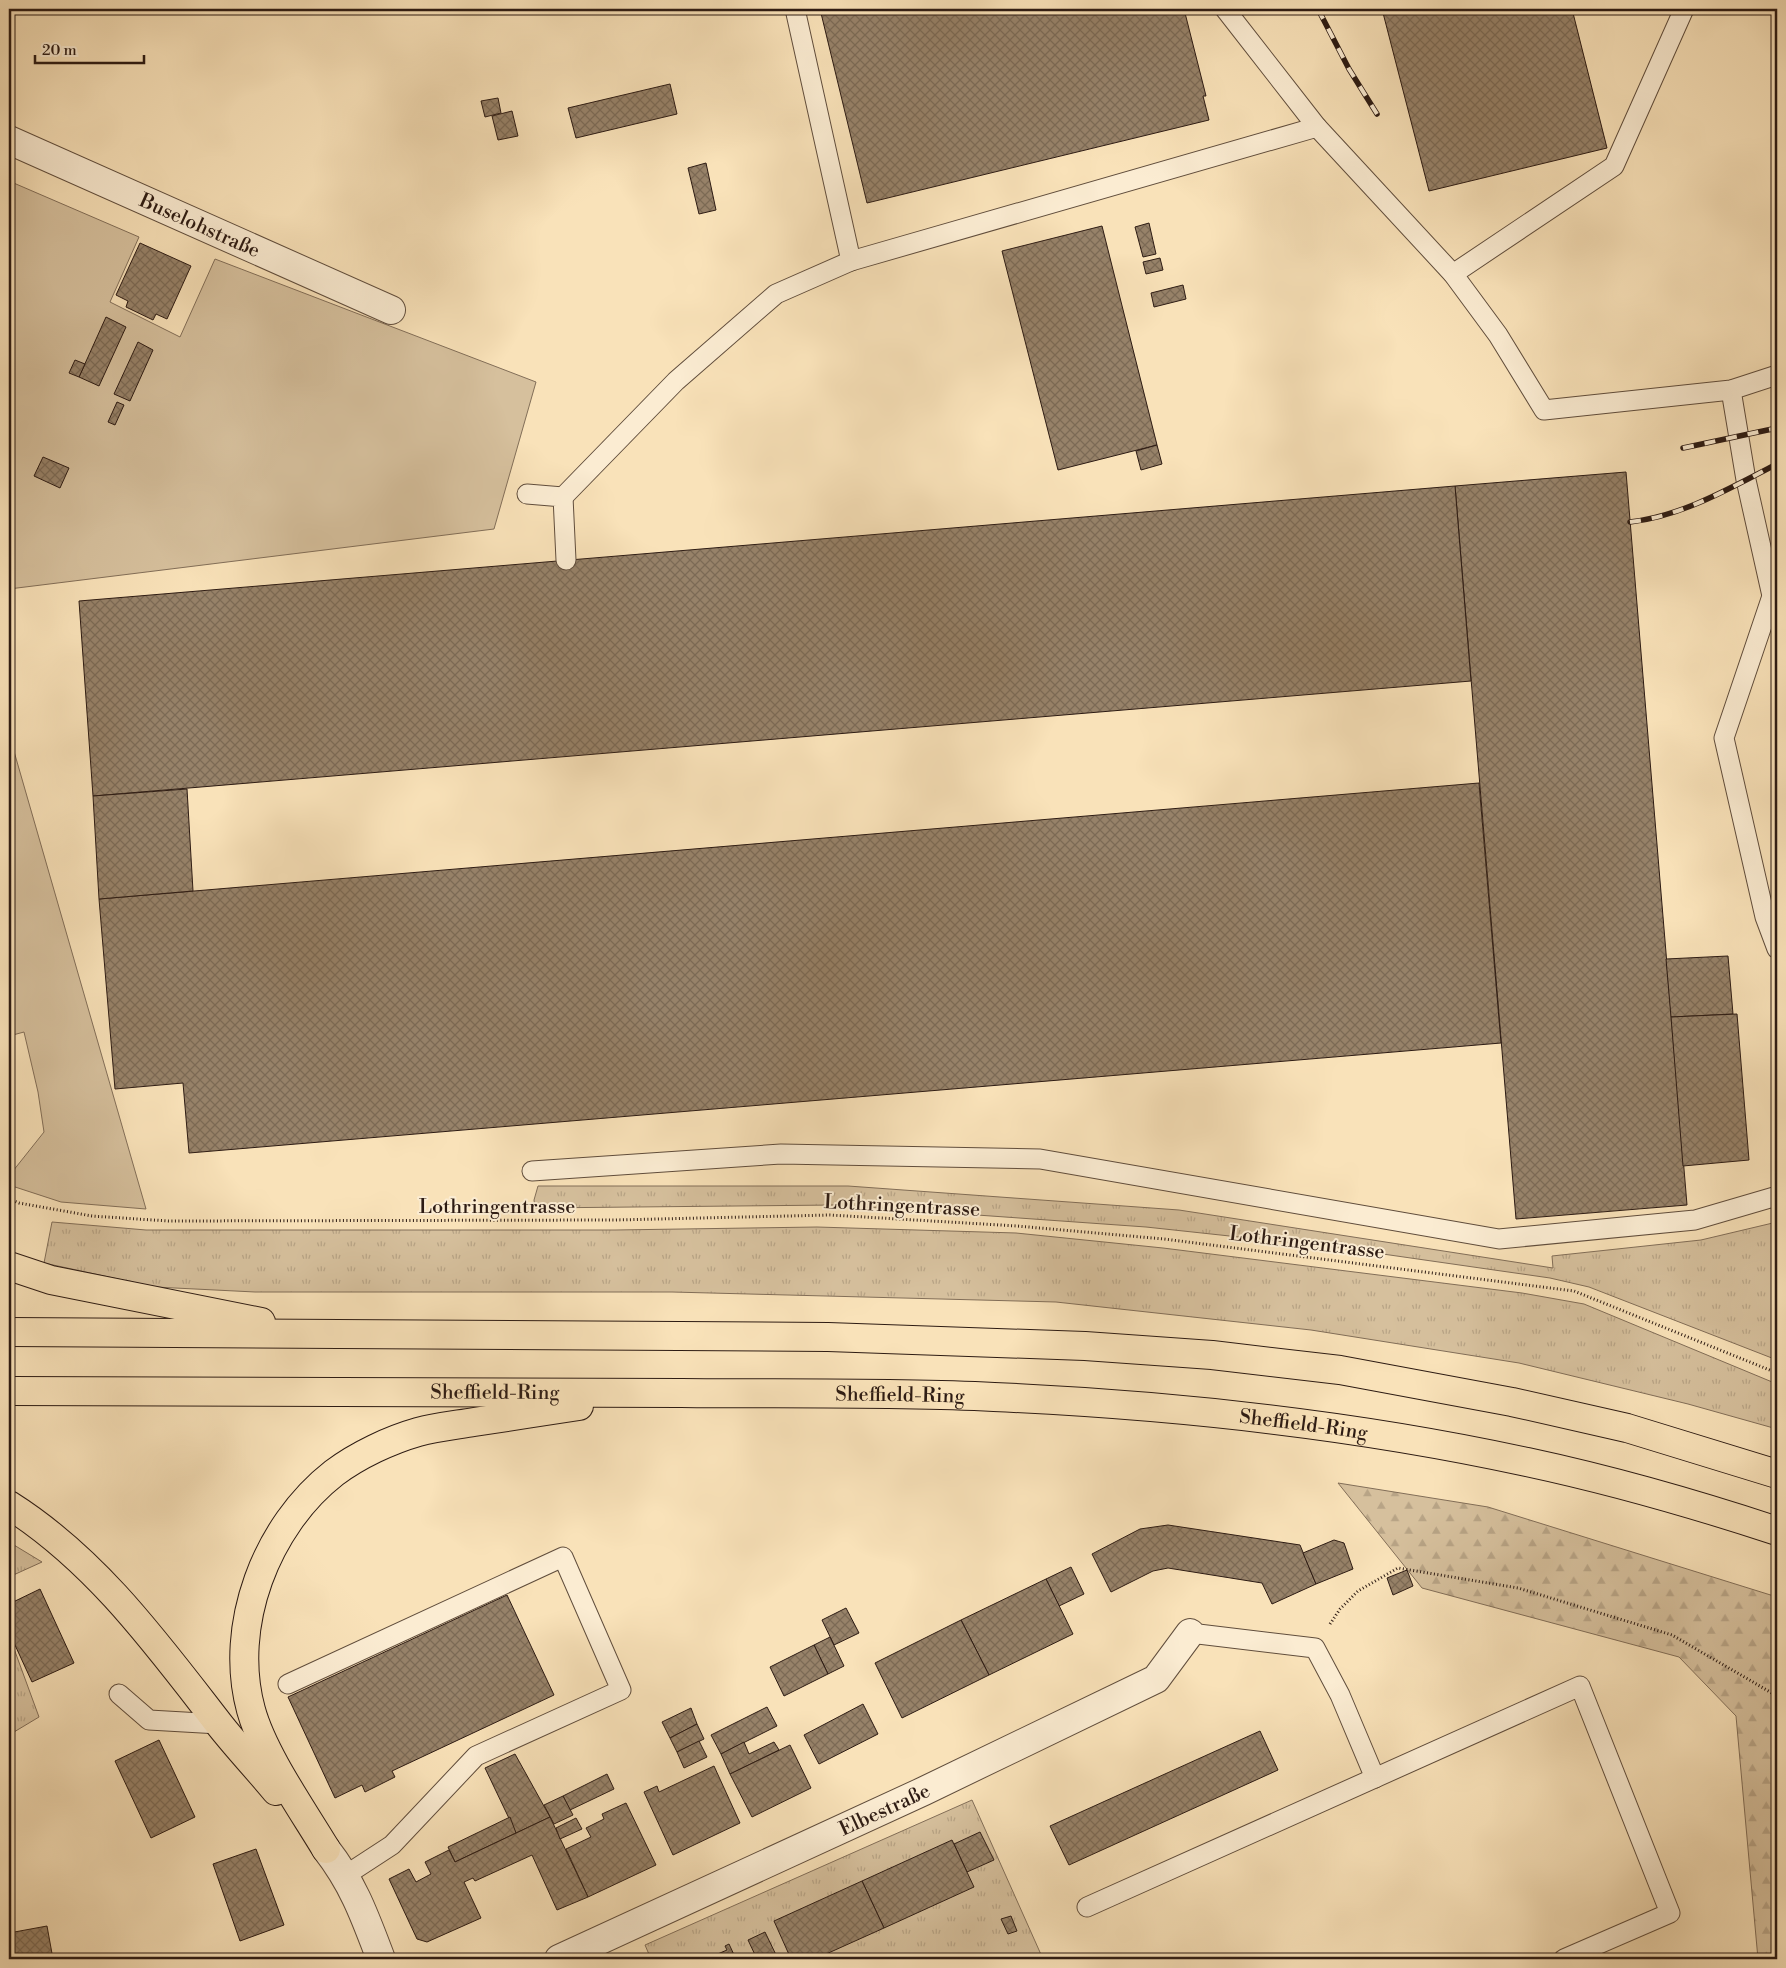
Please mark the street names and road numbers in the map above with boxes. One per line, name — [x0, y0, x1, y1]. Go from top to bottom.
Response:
street label: Buselohstraße — [134, 188, 264, 264]
street label: Lothringentrasse — [823, 1190, 981, 1223]
street label: Lothringentrasse — [419, 1195, 575, 1220]
street label: Lothringentrasse — [1228, 1222, 1386, 1265]
street label: Sheffield-Ring — [430, 1380, 560, 1406]
street label: Sheffield-Ring — [835, 1382, 966, 1410]
street label: Sheffield-Ring — [1238, 1405, 1370, 1447]
street label: Elbestraße — [835, 1779, 934, 1842]

